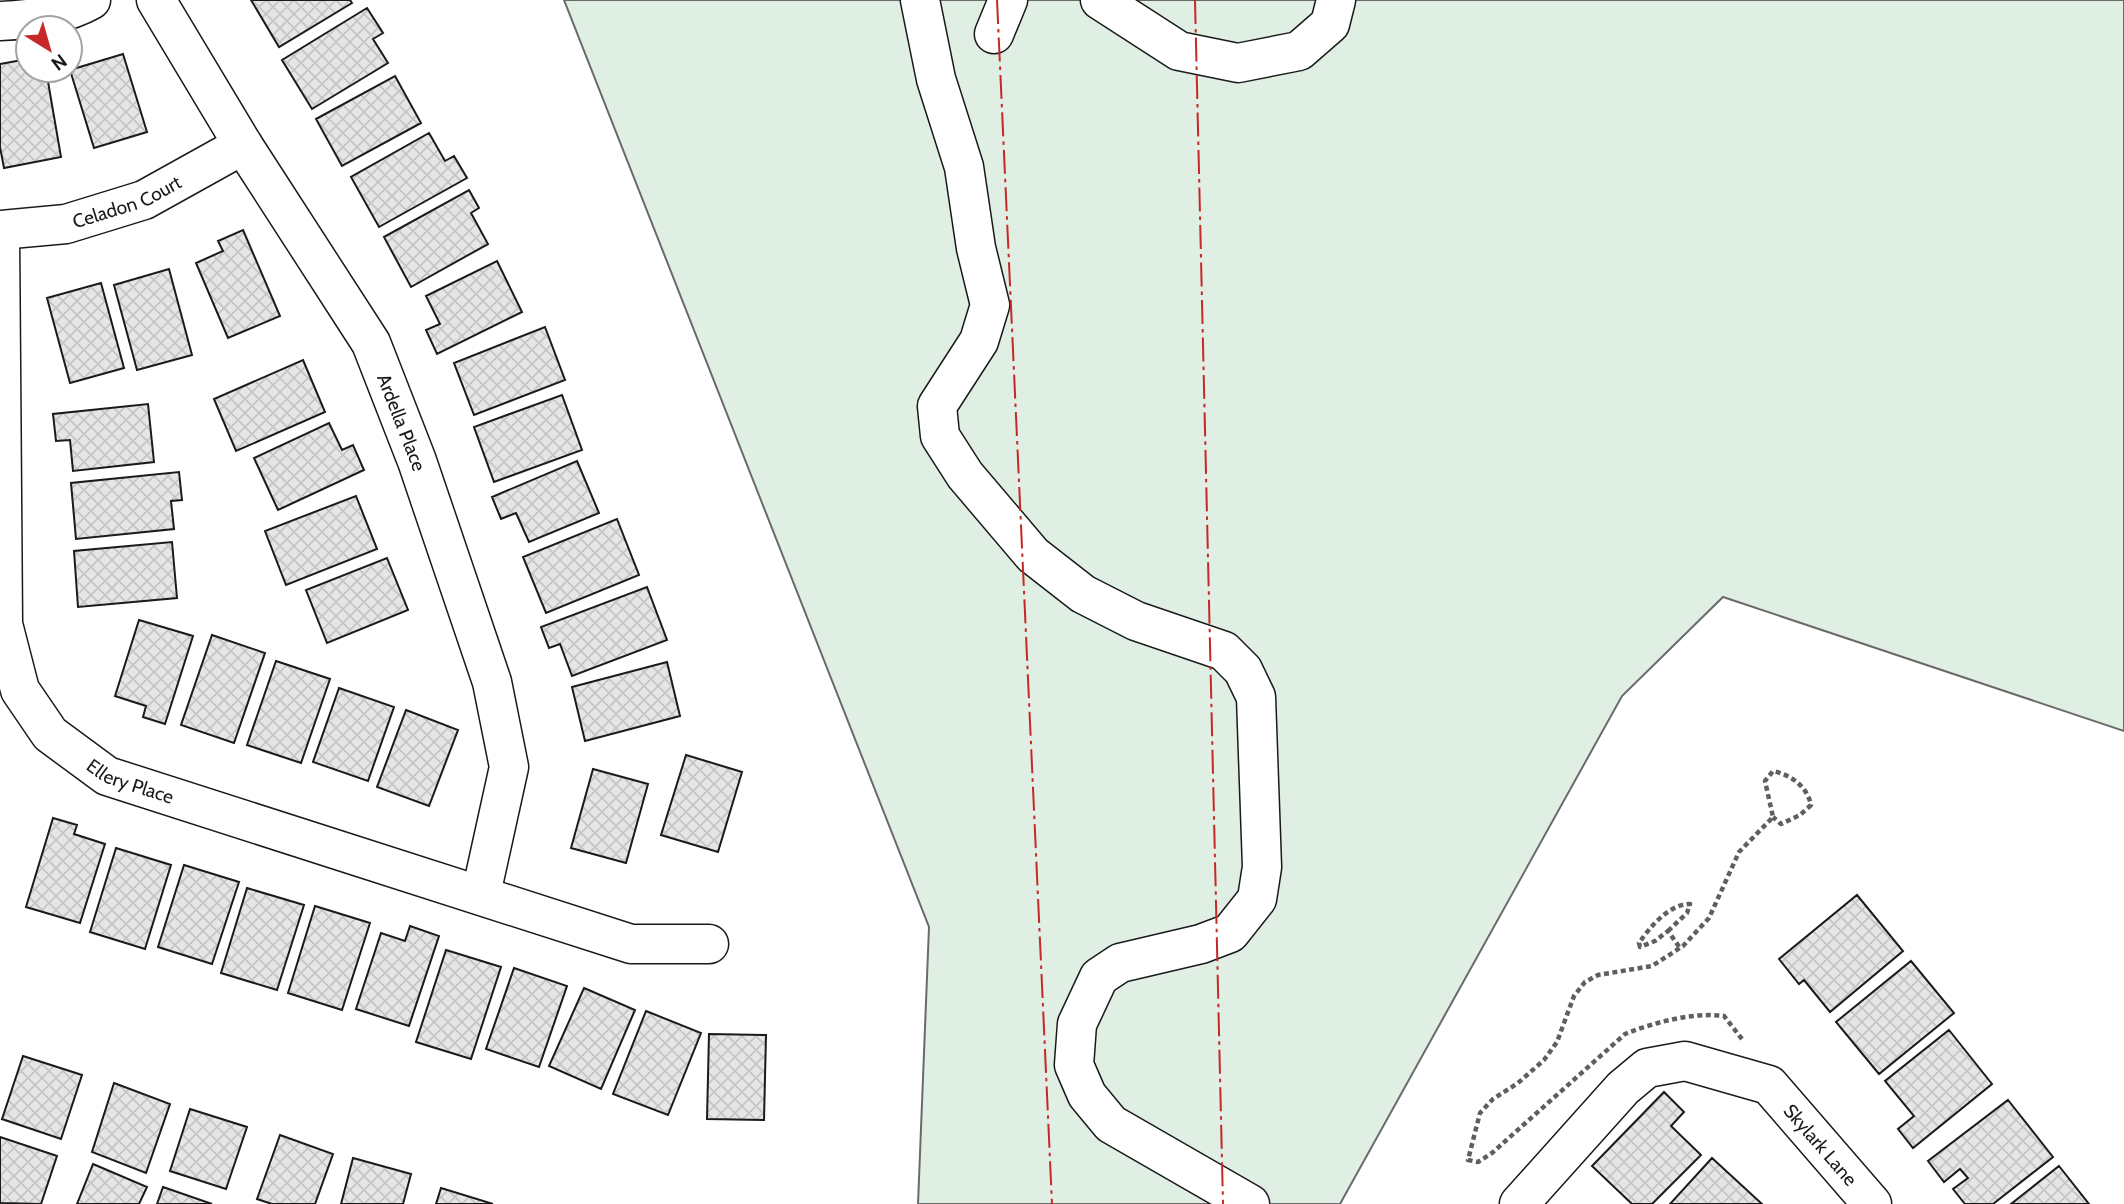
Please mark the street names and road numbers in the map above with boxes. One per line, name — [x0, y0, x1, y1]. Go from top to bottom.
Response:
street label: Celadon Court — [70, 170, 186, 233]
street label: Ardella Place — [373, 370, 431, 474]
street label: Ellery Place — [82, 754, 177, 808]
street label: Skylark Lane — [1779, 1099, 1862, 1190]

